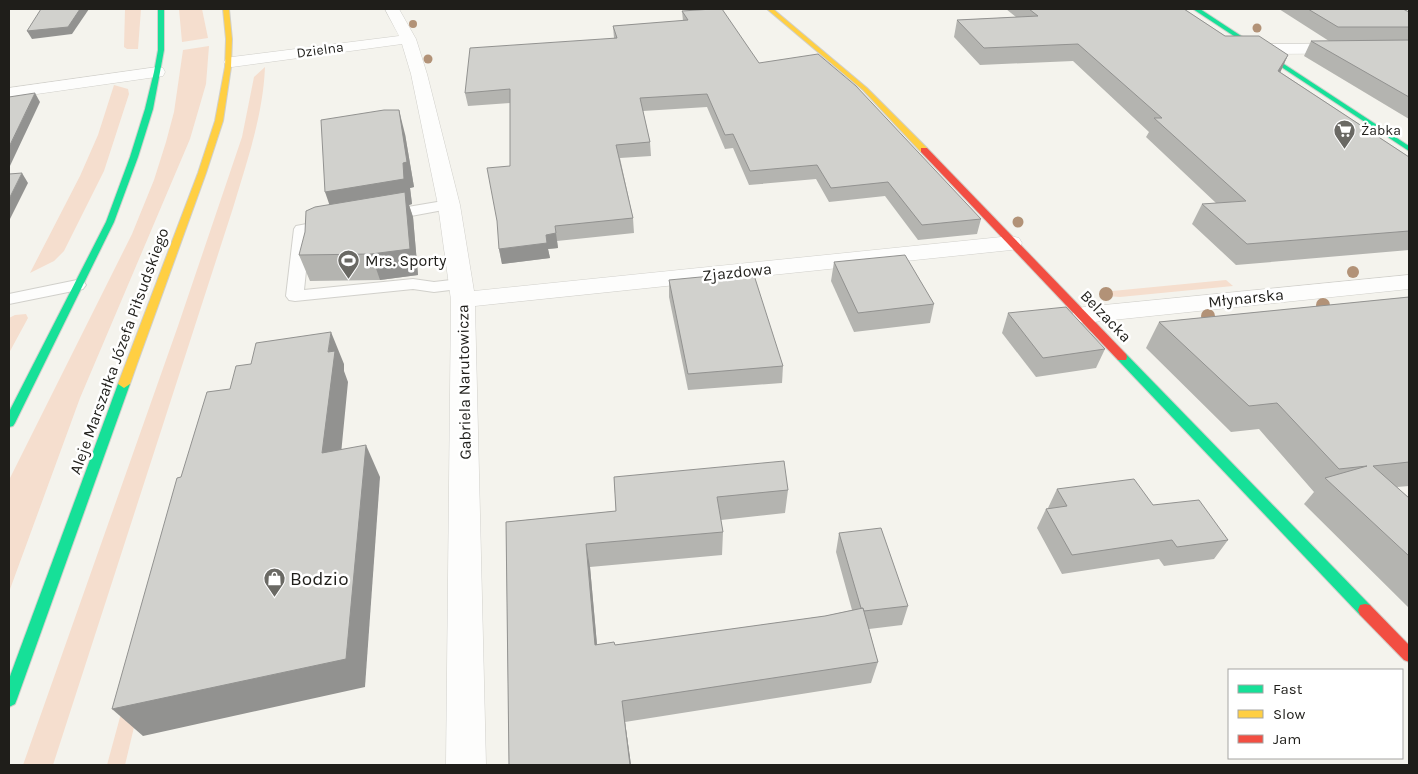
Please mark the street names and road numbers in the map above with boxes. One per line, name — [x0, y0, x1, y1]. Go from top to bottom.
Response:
street label: Dzielna — [295, 38, 345, 62]
street label: Aleje Marszałka Józefa Piłsudskiego — [65, 225, 173, 477]
street label: Zjazdowa — [701, 259, 773, 285]
street label: Młynarska — [1207, 285, 1285, 311]
street label: Belzacka — [1077, 286, 1135, 346]
street label: Gabriela Narutowicza — [453, 304, 475, 460]

